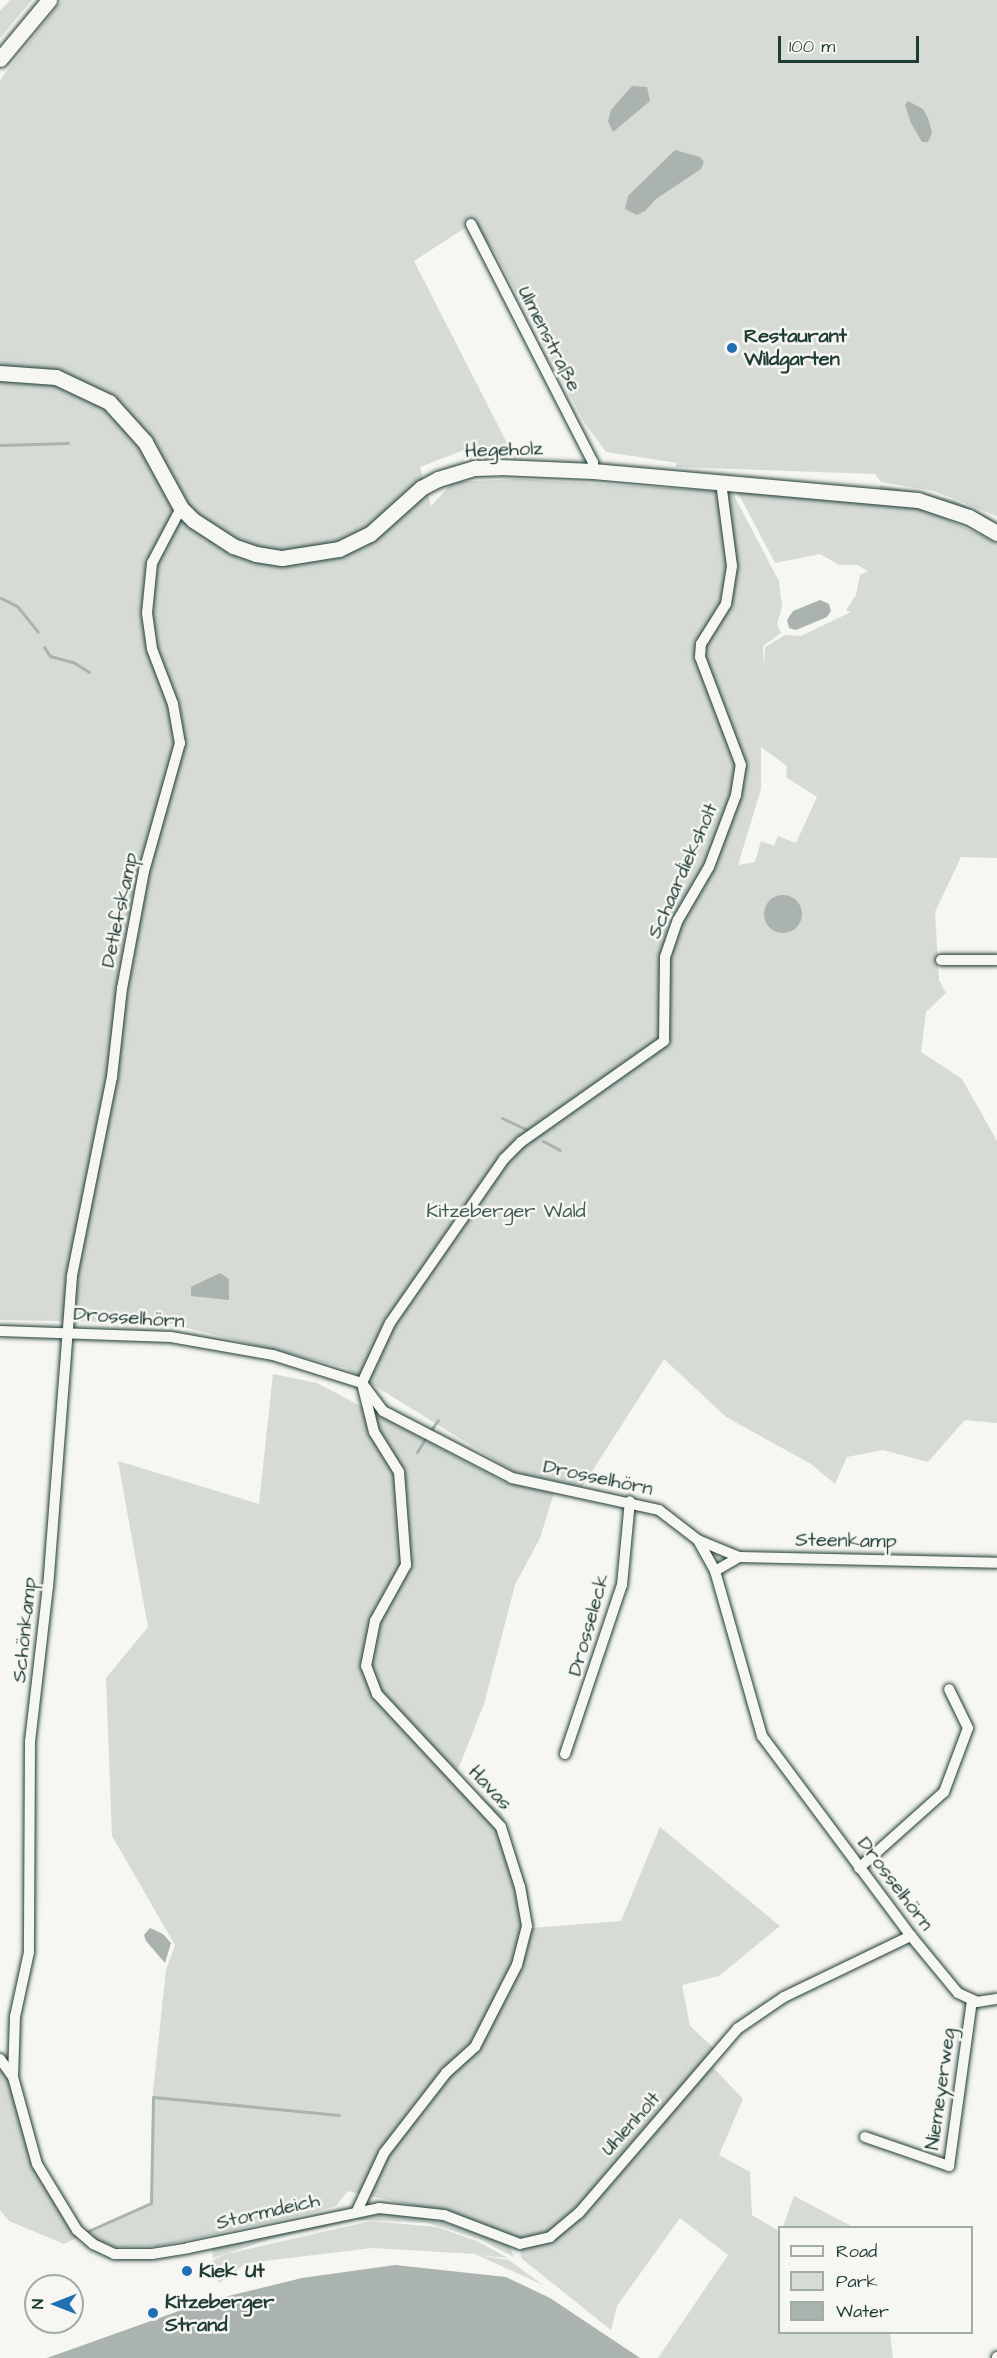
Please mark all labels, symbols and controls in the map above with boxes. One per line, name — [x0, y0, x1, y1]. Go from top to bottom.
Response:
scale bar — [781, 24, 922, 62]
text: 100 m — [789, 34, 835, 59]
street label: Ulmenstraße — [512, 282, 586, 396]
place label: Restaurant Wildgarten — [744, 324, 847, 371]
marker: Restaurant Wildgarten — [725, 341, 739, 355]
street label: Hegeholz — [464, 437, 544, 463]
street label: Schaardieksholt — [642, 800, 724, 942]
street label: Detlefskamp — [96, 850, 144, 970]
park label: Kitzeberger Wald — [426, 1199, 586, 1223]
street label: Drosselhörn — [73, 1302, 185, 1334]
street label: Drosselhörn — [541, 1455, 655, 1501]
street label: Steenkamp — [795, 1528, 897, 1554]
street label: Drosseleck — [563, 1571, 615, 1679]
street label: Schönkamp — [8, 1576, 42, 1684]
street label: Havas — [463, 1760, 517, 1816]
street label: Drosselhörn — [852, 1832, 938, 1936]
street label: Niemeyerweg — [921, 2026, 961, 2152]
street label: Uhlenholt — [596, 2087, 666, 2161]
street label: Stormdeich — [214, 2188, 322, 2236]
legend — [778, 2226, 973, 2334]
text: Road — [836, 2239, 877, 2264]
place label: Kiek Ut — [199, 2259, 265, 2283]
marker: Kiek Ut — [180, 2264, 194, 2278]
text: Park — [836, 2269, 878, 2294]
north arrow — [24, 2274, 84, 2334]
place label: Kitzeberger Strand — [165, 2290, 274, 2337]
text: N — [27, 2299, 49, 2309]
text: Water — [836, 2299, 889, 2324]
marker: Kitzeberger Strand — [146, 2306, 160, 2320]

